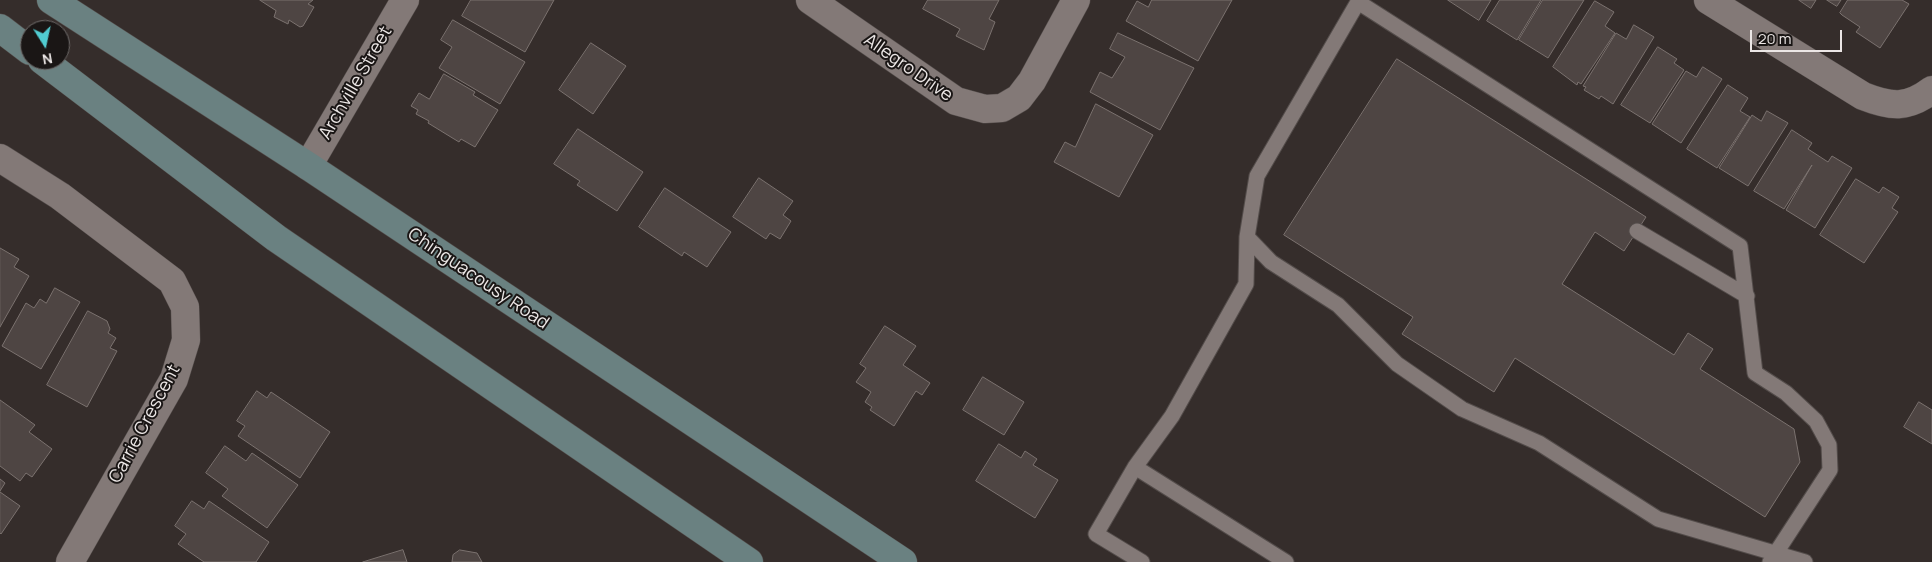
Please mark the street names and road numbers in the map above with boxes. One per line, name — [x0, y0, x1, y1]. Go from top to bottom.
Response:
street label: Archville Street — [315, 23, 397, 143]
street label: Allegro Drive — [859, 29, 957, 107]
street label: Chinguacousy Road — [403, 224, 553, 334]
street label: Carrie Crescent — [105, 361, 185, 487]

